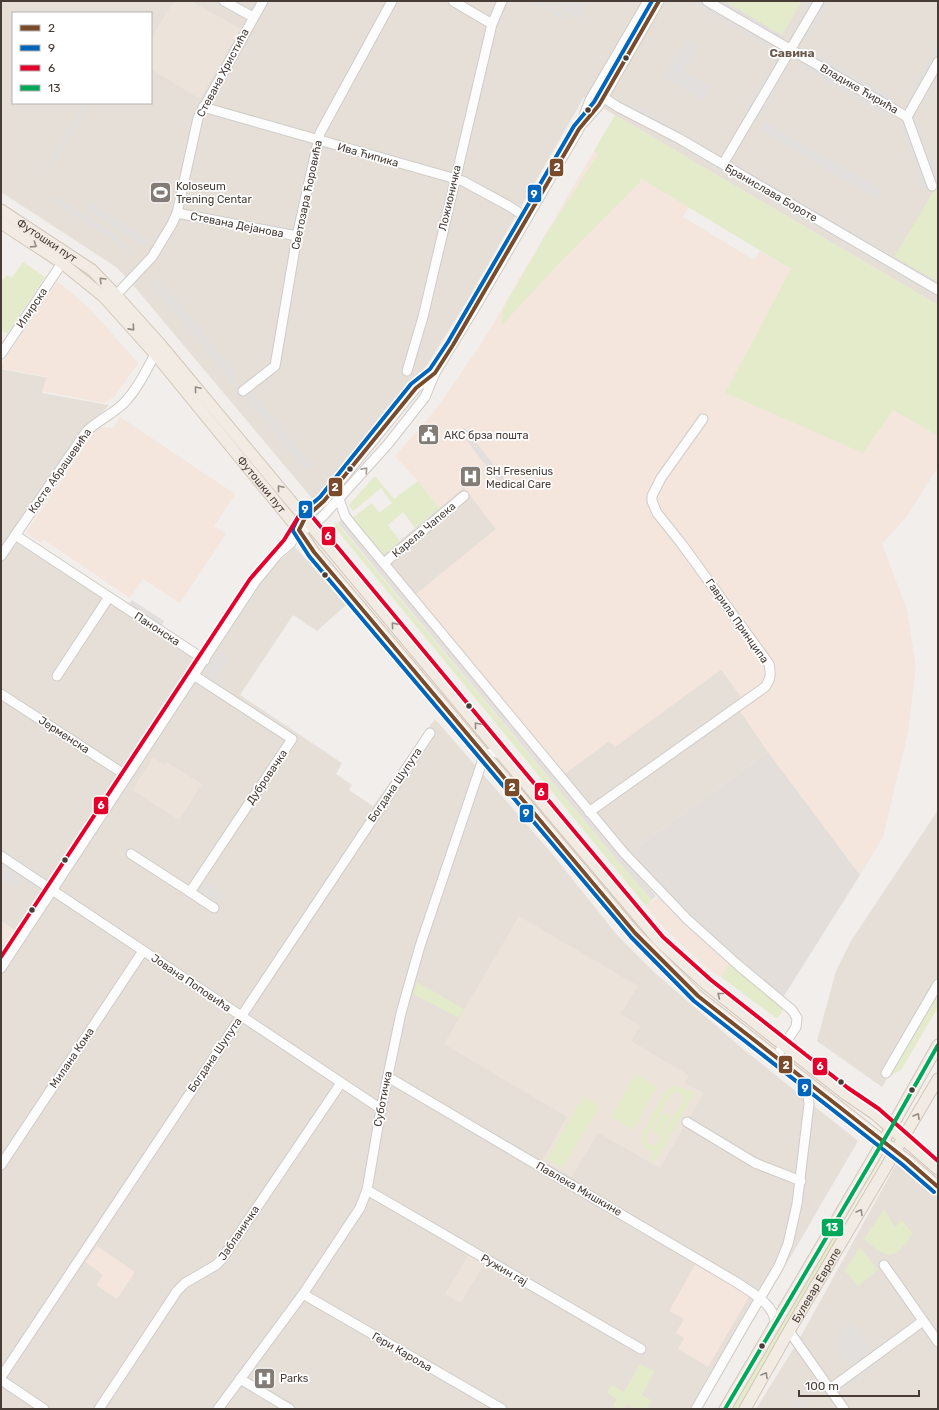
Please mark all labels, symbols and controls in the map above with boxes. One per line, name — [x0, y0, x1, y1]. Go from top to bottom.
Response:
legend — [12, 12, 152, 104]
text: 2 — [48, 21, 55, 35]
street label: Стевана Христића — [194, 27, 252, 119]
text: 9 — [48, 41, 55, 55]
district label: Савина — [769, 46, 815, 60]
unlabelled marker — [621, 53, 631, 63]
text: 6 — [48, 61, 55, 75]
street label: Владике Ћирића — [817, 61, 901, 117]
text: 13 — [48, 81, 60, 95]
unlabelled marker — [583, 105, 593, 115]
street label: Светозара Ћоровића — [289, 139, 325, 251]
street label: Ива Ћипика — [336, 140, 400, 170]
line badge: 2 — [549, 158, 564, 177]
text: 2 — [553, 161, 561, 174]
street label: Бранислава Бороте — [722, 161, 820, 225]
street label: Ложионичка — [436, 164, 464, 232]
sports icon: Koloseum Trening Centar — [147, 179, 173, 205]
place label: Koloseum Trening Centar — [176, 180, 252, 206]
line badge: 9 — [527, 184, 542, 203]
text: 9 — [530, 188, 538, 201]
street label: Стевана Дејанова — [189, 210, 285, 240]
street label: Футошки пут — [14, 216, 80, 265]
one-way arrow — [30, 240, 37, 247]
one-way arrow — [99, 278, 107, 285]
street label: Илирска — [14, 285, 50, 331]
one-way arrow — [127, 324, 134, 331]
one-way arrow — [194, 386, 201, 393]
public building icon: АКС брза пошта — [415, 422, 441, 448]
street label: Косте Абрашевића — [26, 426, 94, 516]
place label: АКС брза пошта — [444, 429, 529, 442]
street label: Футошки пут — [235, 453, 289, 516]
unlabelled marker — [345, 464, 355, 474]
hospital icon: SH Fresenius Medical Care — [458, 464, 484, 490]
place label: SH Fresenius Medical Care — [486, 465, 554, 491]
one-way arrow — [360, 467, 367, 474]
line badge: 2 — [328, 477, 343, 497]
text: 2 — [331, 481, 339, 494]
one-way arrow — [278, 486, 285, 493]
line badge: 9 — [298, 500, 313, 519]
street label: Карела Чапека — [390, 500, 458, 560]
text: 9 — [301, 503, 309, 516]
line badge: 6 — [321, 526, 336, 546]
text: 6 — [324, 530, 332, 543]
unlabelled marker — [320, 570, 330, 580]
street label: Гаврила Принципа — [703, 576, 771, 666]
street label: Панонска — [132, 609, 182, 649]
one-way arrow — [391, 623, 398, 630]
unlabelled marker — [464, 701, 474, 711]
street label: Јерменска — [36, 714, 92, 756]
one-way arrow — [475, 723, 482, 730]
street label: Богдана Шупута — [365, 745, 425, 825]
street label: Дубровачка — [244, 747, 290, 807]
line badge: 2 — [504, 778, 520, 797]
text: 2 — [508, 781, 516, 794]
line badge: 6 — [534, 782, 549, 801]
text: 6 — [537, 786, 545, 799]
line badge: 6 — [93, 796, 109, 815]
text: 6 — [97, 799, 105, 812]
line badge: 9 — [519, 804, 534, 823]
text: 9 — [522, 807, 530, 820]
unlabelled marker — [60, 855, 70, 865]
unlabelled marker — [27, 905, 37, 915]
street label: Јована Поповића — [149, 951, 233, 1015]
one-way arrow — [717, 993, 724, 1000]
street label: Богдана Шупута — [185, 1015, 245, 1095]
street label: Милана Кома — [47, 1025, 97, 1091]
line badge: 2 — [778, 1055, 793, 1074]
line badge: 6 — [812, 1057, 828, 1076]
text: 2 — [782, 1059, 790, 1072]
text: 6 — [816, 1060, 824, 1073]
street label: Суботичка — [371, 1070, 395, 1128]
unlabelled marker — [836, 1077, 846, 1087]
line badge: 9 — [797, 1078, 812, 1097]
text: 9 — [801, 1082, 809, 1095]
unlabelled marker — [907, 1085, 917, 1095]
one-way arrow — [912, 1113, 919, 1120]
street label: Павлека Мишкине — [534, 1159, 624, 1219]
street label: Јабланичка — [216, 1203, 262, 1263]
one-way arrow — [855, 1209, 863, 1216]
line badge: 13 — [821, 1218, 844, 1237]
text: 13 — [826, 1221, 838, 1234]
street label: Булевар Европе — [789, 1245, 843, 1325]
street label: Ружин гај — [478, 1251, 530, 1289]
street label: Гери Кароља — [370, 1330, 434, 1374]
unlabelled marker — [757, 1341, 767, 1351]
hospital icon: Parks — [252, 1365, 278, 1391]
place label: Parks — [280, 1372, 309, 1385]
one-way arrow — [760, 1372, 767, 1379]
scale bar — [799, 1372, 919, 1398]
text: 100 m — [805, 1379, 839, 1393]

